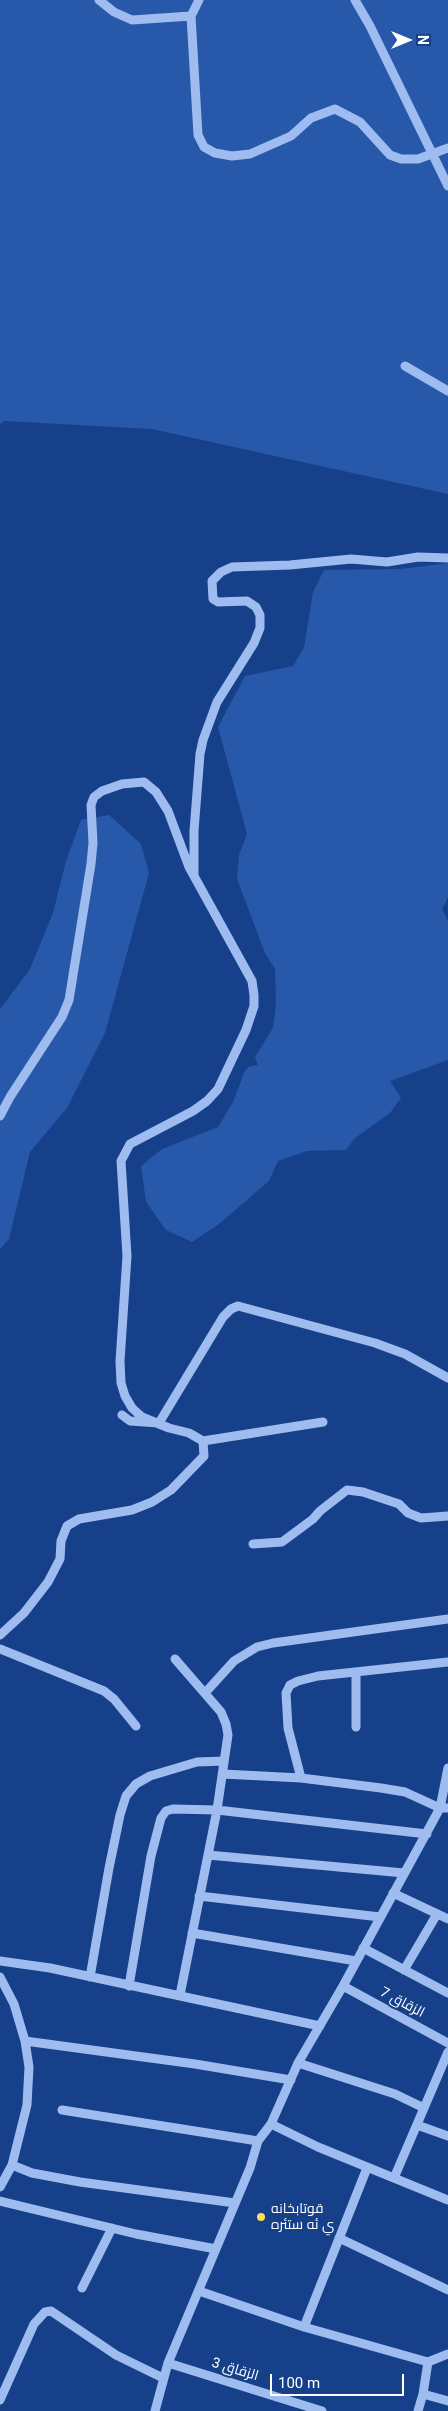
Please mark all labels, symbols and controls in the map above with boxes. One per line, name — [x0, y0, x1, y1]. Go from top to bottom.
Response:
north arrow — [383, 15, 433, 65]
text: N — [415, 35, 431, 45]
street label: الزقاق 7 — [377, 1984, 427, 2022]
place label: قوتابخانه ي ئه ستئره — [271, 2201, 335, 2234]
marker: قوتابخانه ي ئه ستئره — [255, 2211, 267, 2223]
street label: الزقاق 3 — [210, 2355, 260, 2385]
scale bar — [273, 2364, 407, 2396]
text: 100 m — [278, 2374, 320, 2392]

